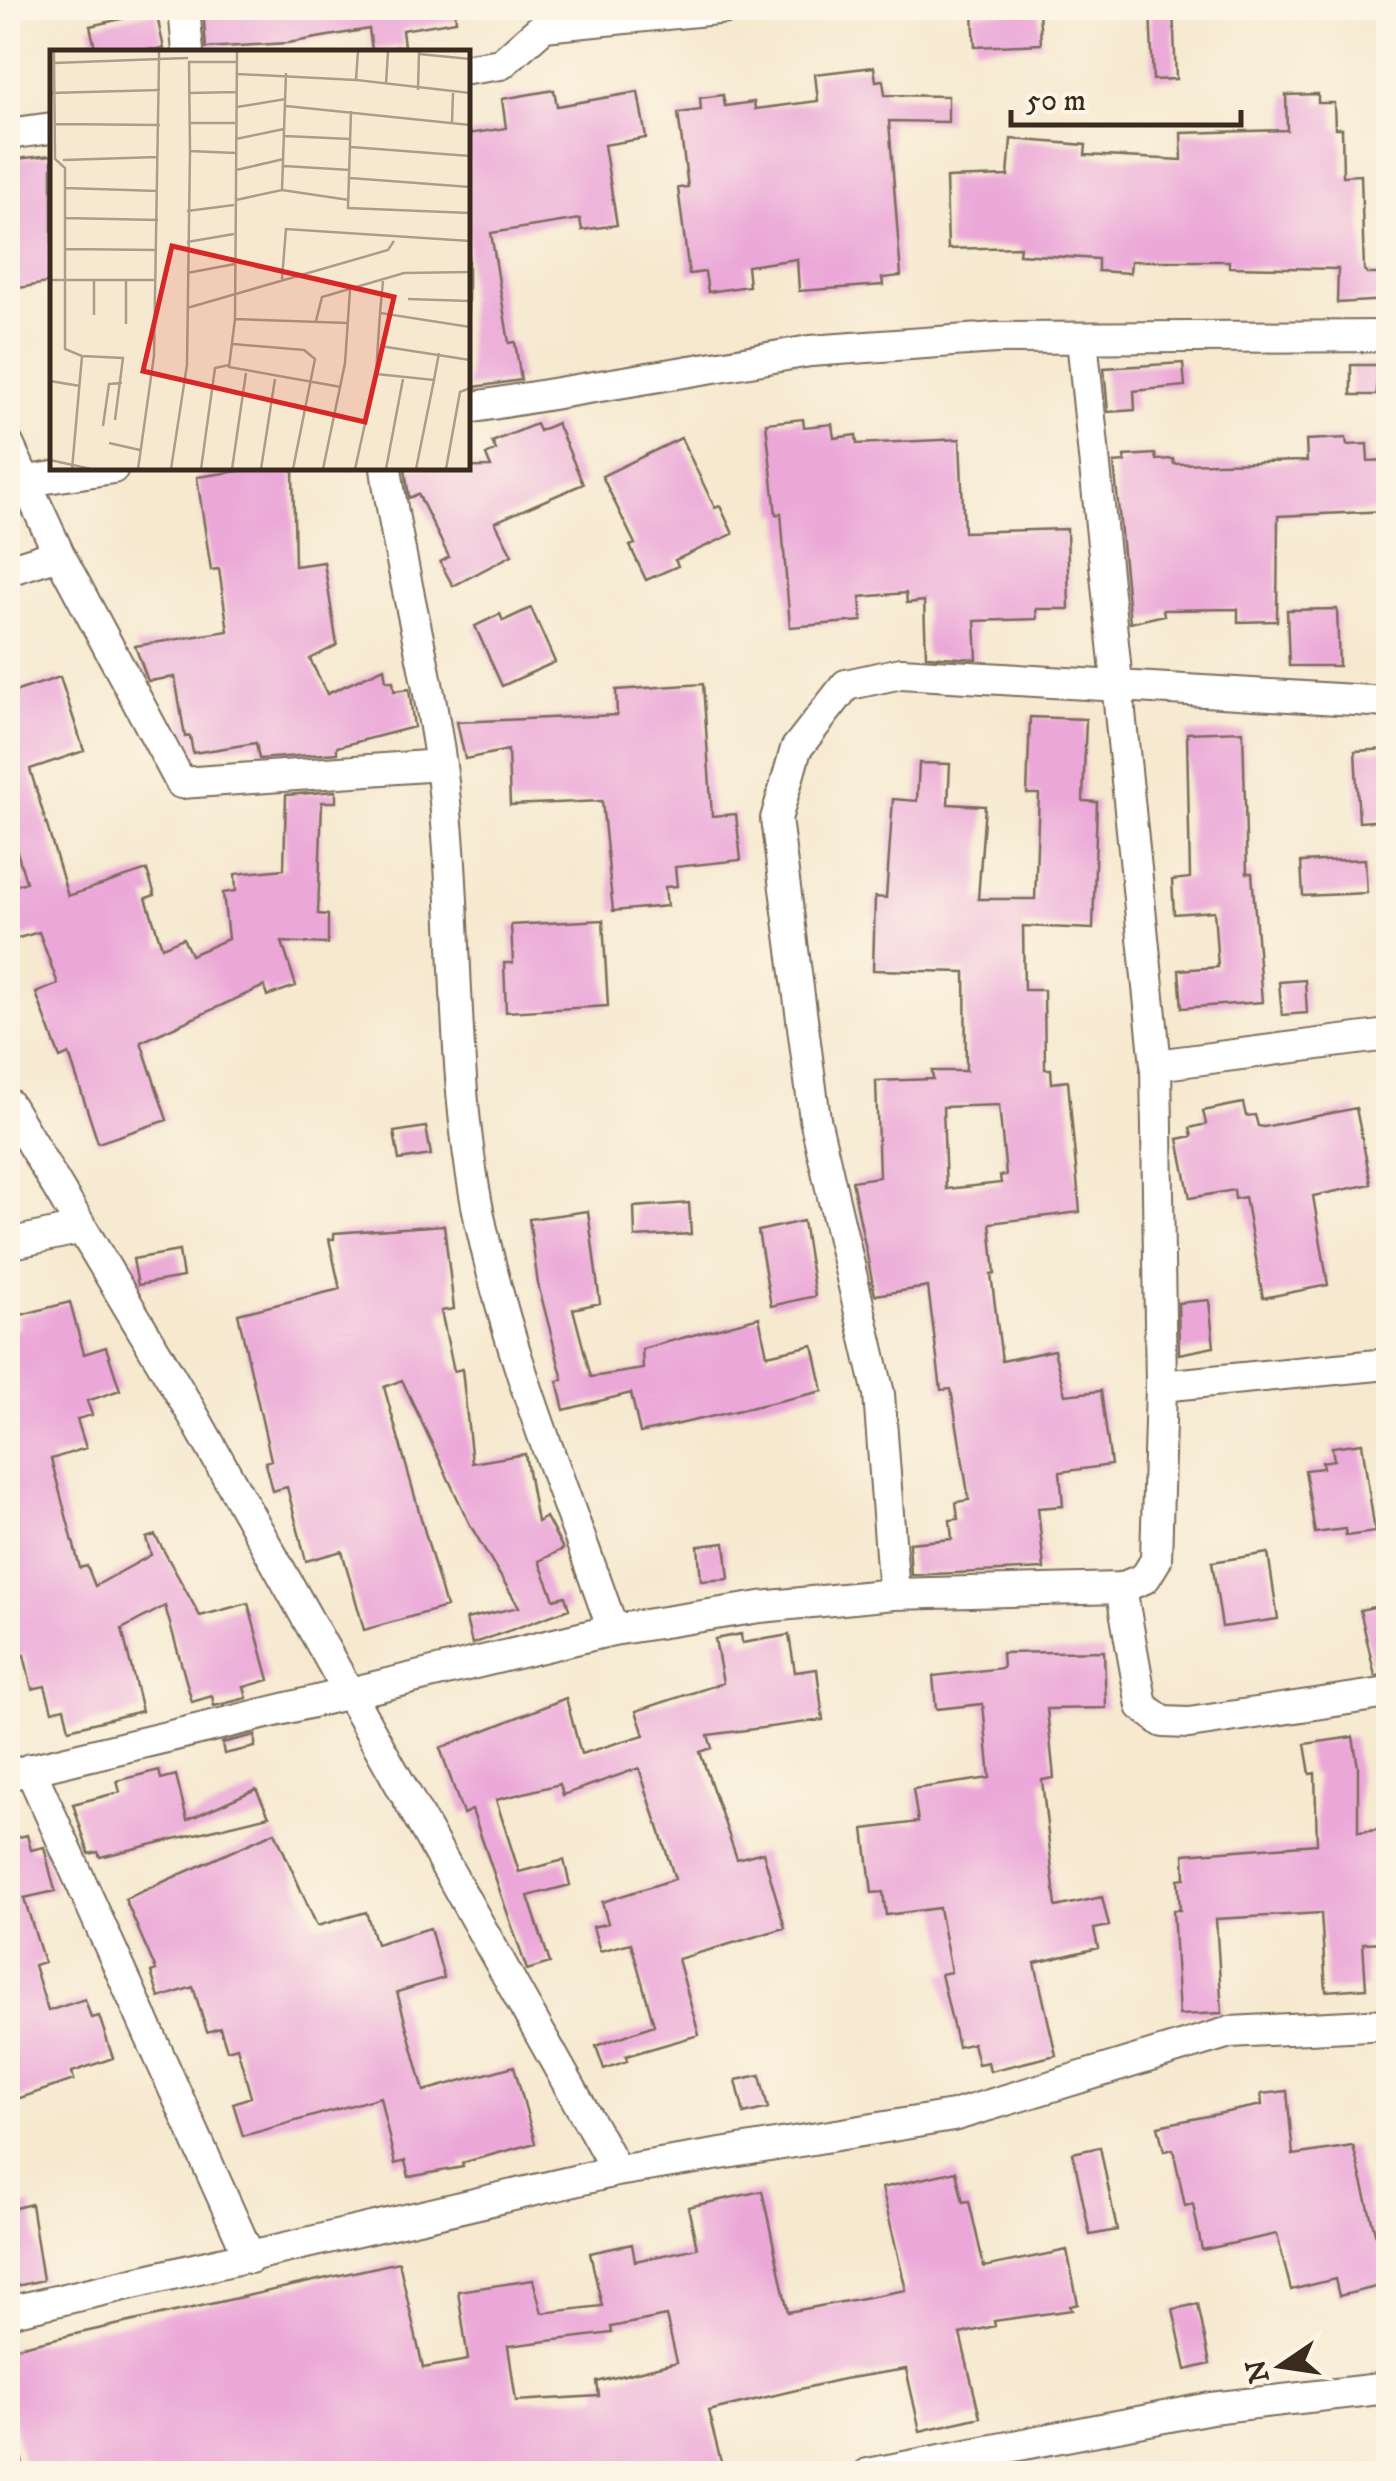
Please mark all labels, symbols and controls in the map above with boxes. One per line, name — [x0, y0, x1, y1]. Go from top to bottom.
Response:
inset map — [50, 50, 470, 470]
scale bar — [1011, 65, 1241, 127]
text: 50 m — [1026, 83, 1086, 120]
north arrow — [1231, 2316, 1331, 2416]
text: N — [1238, 2356, 1278, 2386]

